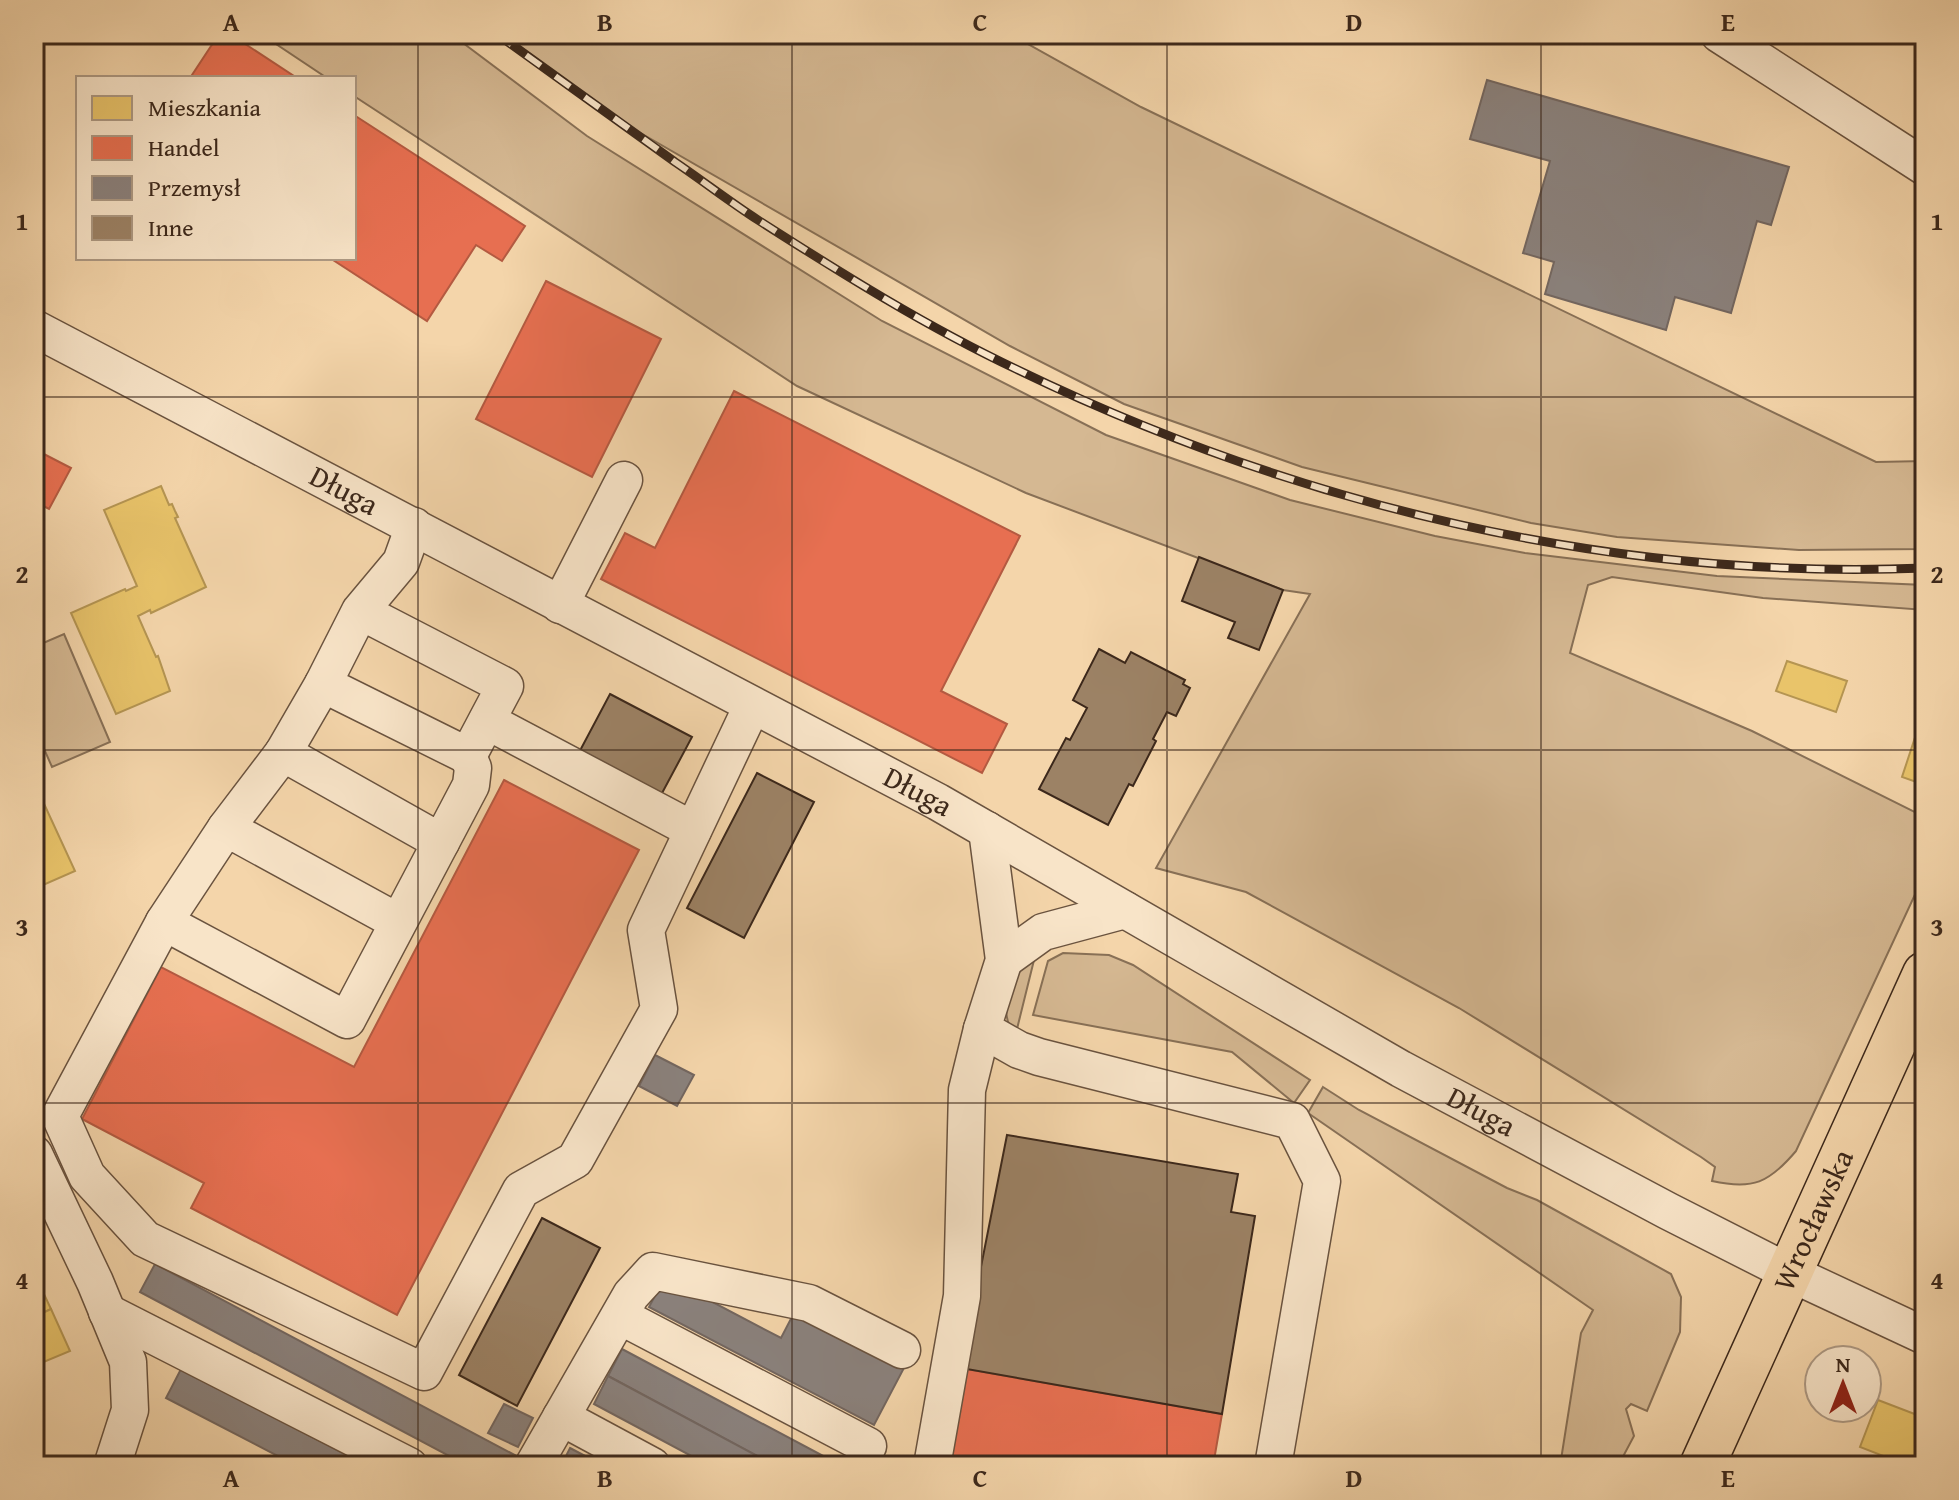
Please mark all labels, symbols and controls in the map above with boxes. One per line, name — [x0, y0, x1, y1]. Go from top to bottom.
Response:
text: A — [223, 2, 240, 41]
text: B — [597, 2, 613, 41]
text: C — [973, 2, 987, 41]
text: D — [1346, 2, 1362, 41]
text: E — [1721, 2, 1735, 41]
legend — [76, 76, 356, 260]
text: Mieszkania — [148, 90, 261, 125]
text: Handel — [148, 130, 220, 165]
text: Przemysł — [148, 170, 241, 205]
text: 1 — [15, 201, 29, 240]
text: 1 — [1930, 201, 1944, 240]
text: Inne — [148, 210, 194, 245]
street label: Długa — [302, 453, 387, 526]
text: 2 — [15, 554, 29, 593]
text: 2 — [1930, 554, 1944, 593]
street label: Długa — [876, 754, 961, 827]
text: 3 — [15, 907, 29, 946]
text: 3 — [1930, 907, 1944, 946]
street label: Długa — [1439, 1074, 1524, 1147]
street label: Wrocławska — [1761, 1142, 1864, 1298]
text: 4 — [15, 1260, 29, 1299]
text: 4 — [1930, 1260, 1944, 1299]
north arrow — [1803, 1344, 1883, 1424]
text: N — [1836, 1348, 1851, 1380]
text: A — [223, 1458, 240, 1497]
text: B — [597, 1458, 613, 1497]
text: C — [973, 1458, 987, 1497]
text: D — [1346, 1458, 1362, 1497]
text: E — [1721, 1458, 1735, 1497]

